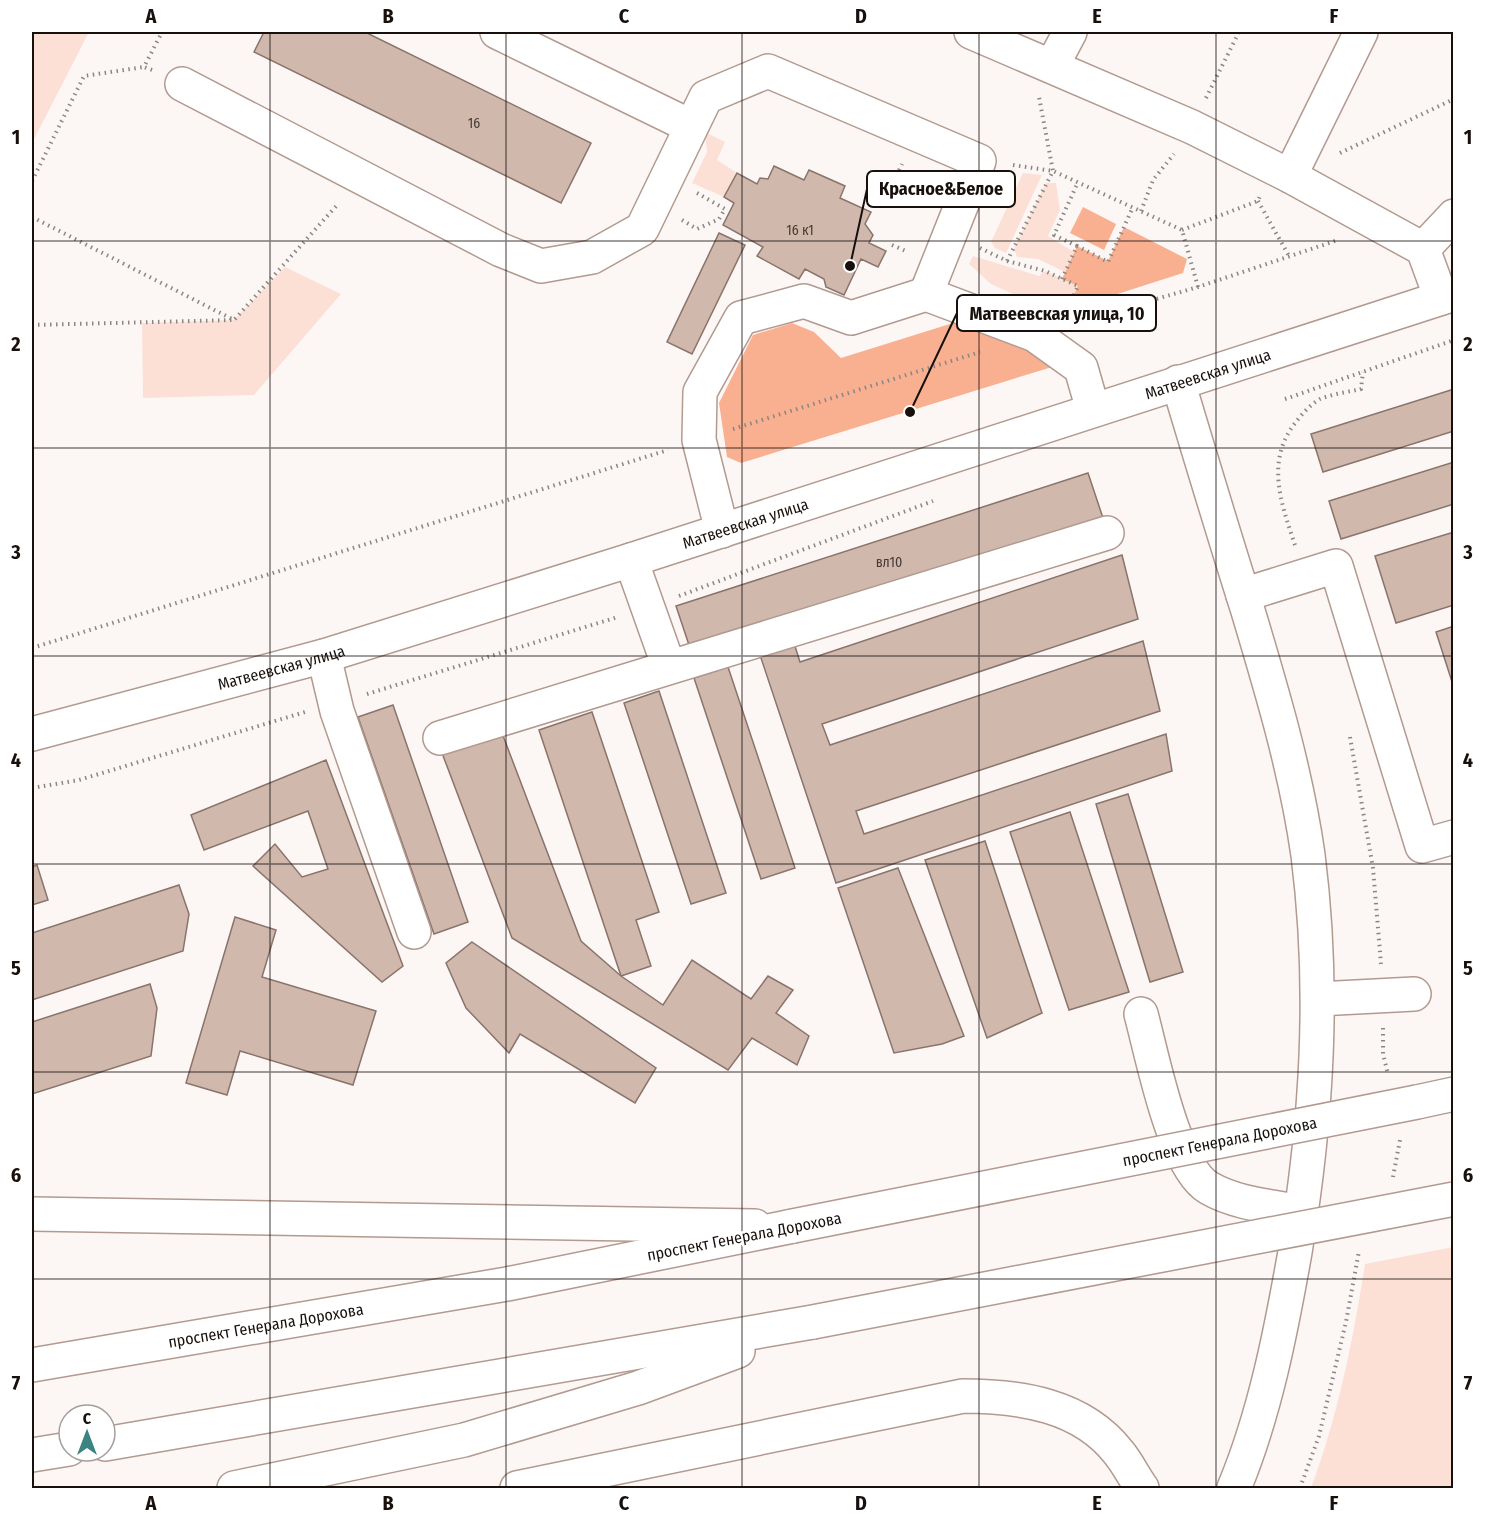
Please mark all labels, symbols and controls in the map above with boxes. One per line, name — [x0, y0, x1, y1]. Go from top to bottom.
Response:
text: A — [145, 4, 158, 28]
text: B — [382, 4, 394, 28]
text: C — [619, 4, 630, 28]
text: D — [855, 4, 867, 28]
text: E — [1092, 4, 1102, 28]
text: F — [1330, 4, 1339, 28]
house number: 16 — [468, 115, 480, 132]
text: 1 — [12, 125, 20, 149]
text: 1 — [1464, 125, 1472, 149]
callout: Красное&Белое — [867, 171, 1015, 207]
text: Красное&Белое — [879, 178, 1003, 200]
house number: 16 к1 — [786, 222, 814, 239]
callout: Матвеевская улица, 10 — [957, 295, 1156, 331]
text: Матвеевская улица, 10 — [970, 303, 1145, 325]
text: 2 — [10, 332, 21, 356]
text: 2 — [1462, 332, 1473, 356]
street label: Матвеевская улица — [1143, 345, 1273, 403]
street label: Матвеевская улица — [680, 494, 811, 553]
text: 3 — [10, 540, 21, 564]
text: 3 — [1462, 540, 1473, 564]
house number: вл10 — [876, 554, 902, 571]
street label: Матвеевская улица — [216, 641, 347, 694]
text: 4 — [11, 748, 21, 772]
text: 4 — [1463, 748, 1473, 772]
text: 5 — [11, 956, 21, 980]
text: 5 — [1463, 956, 1473, 980]
street label: проспект Генерала Дорохова — [1121, 1113, 1319, 1170]
text: 6 — [11, 1163, 21, 1187]
text: 6 — [1463, 1163, 1473, 1187]
street label: проспект Генерала Дорохова — [645, 1208, 843, 1265]
street label: проспект Генерала Дорохова — [167, 1300, 365, 1352]
text: 7 — [12, 1371, 21, 1395]
text: 7 — [1464, 1371, 1473, 1395]
north arrow — [57, 1403, 117, 1463]
text: С — [83, 1409, 92, 1428]
text: A — [145, 1491, 158, 1515]
text: B — [382, 1491, 394, 1515]
text: C — [619, 1491, 630, 1515]
text: D — [855, 1491, 867, 1515]
text: E — [1092, 1491, 1102, 1515]
text: F — [1330, 1491, 1339, 1515]

